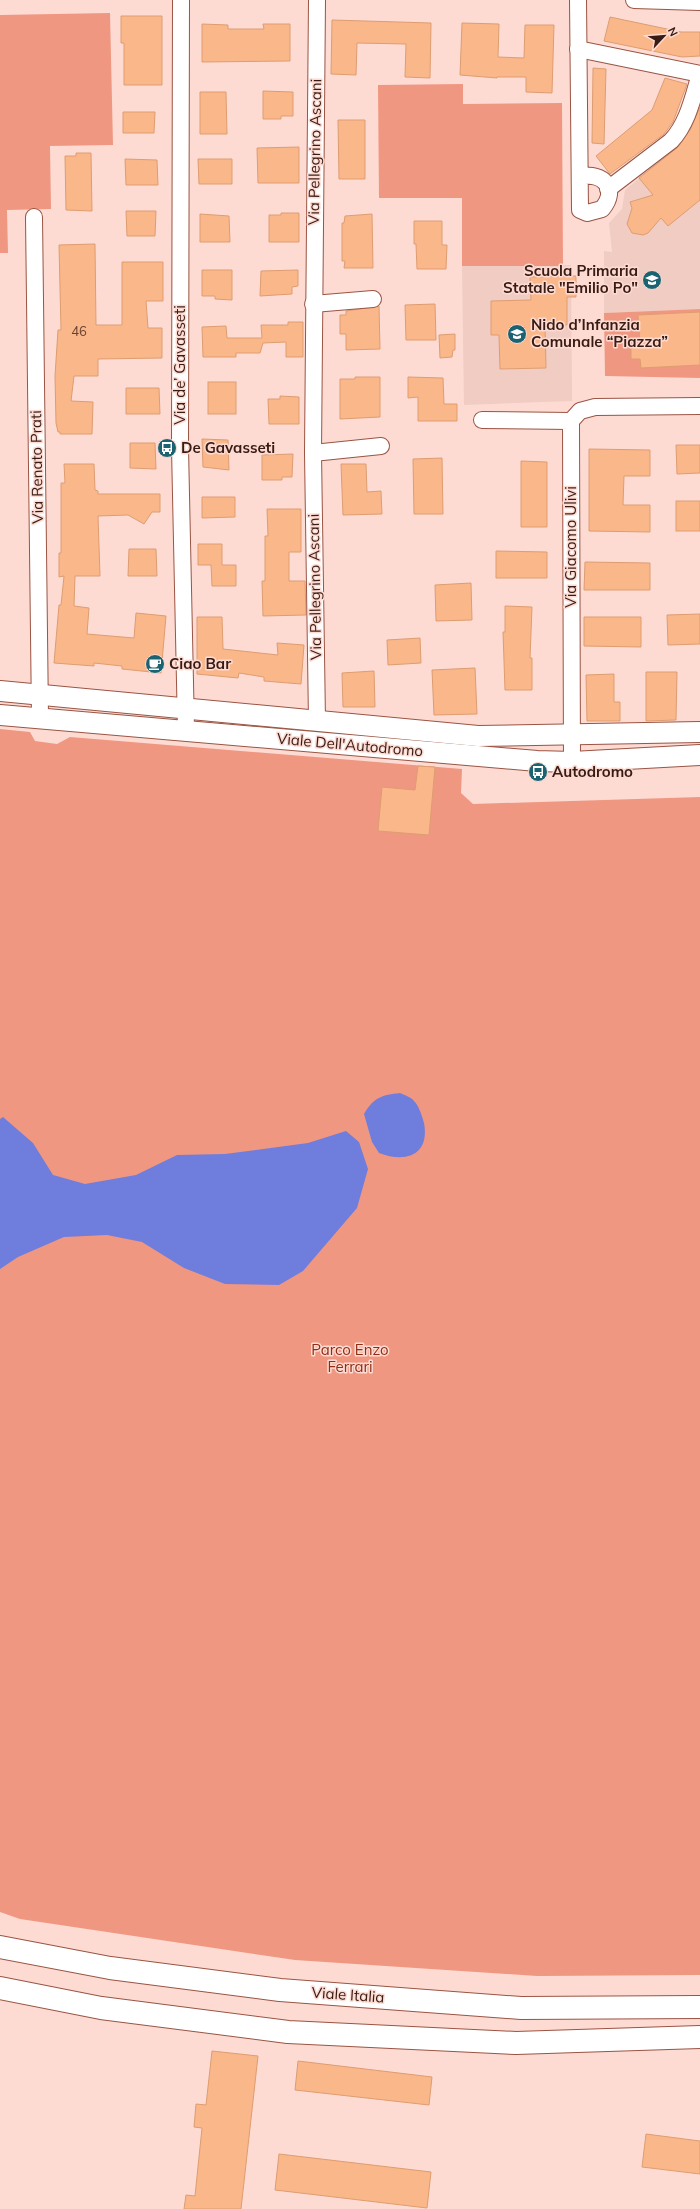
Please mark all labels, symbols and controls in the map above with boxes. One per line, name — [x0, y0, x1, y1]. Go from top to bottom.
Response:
north arrow — [644, 16, 684, 56]
text: N — [665, 25, 681, 38]
street label: Via Pellegrino Ascani — [304, 79, 325, 225]
place label: Scuola Primaria Statale "Emilio Po" — [503, 261, 638, 297]
school or university icon: Scuola Primaria Statale "Emilio Po" — [641, 269, 663, 291]
street label: Via de’ Gavasseti — [170, 305, 189, 425]
place label: Nido d’Infanzia Comunale “Piazza” — [531, 315, 668, 351]
house number: 46 — [71, 323, 87, 339]
school or university icon: Nido d’Infanzia Comunale “Piazza” — [506, 323, 528, 345]
street label: Via Renato Prati — [26, 410, 47, 524]
bus stop icon: De Gavasseti — [156, 437, 178, 459]
place label: De Gavasseti — [181, 438, 275, 457]
street label: Via Giacomo Ulivi — [561, 486, 580, 608]
street label: Via Pellegrino Ascani — [304, 514, 325, 660]
cafe icon: Ciao Bar — [144, 653, 166, 675]
place label: Ciao Bar — [169, 654, 231, 673]
street label: Viale Dell'Autodromo — [276, 729, 424, 760]
bus stop icon: Autodromo — [527, 761, 549, 783]
place label: Autodromo — [552, 762, 633, 781]
park label: Parco Enzo Ferrari — [311, 1340, 389, 1376]
street label: Viale Italia — [311, 1982, 385, 2007]

